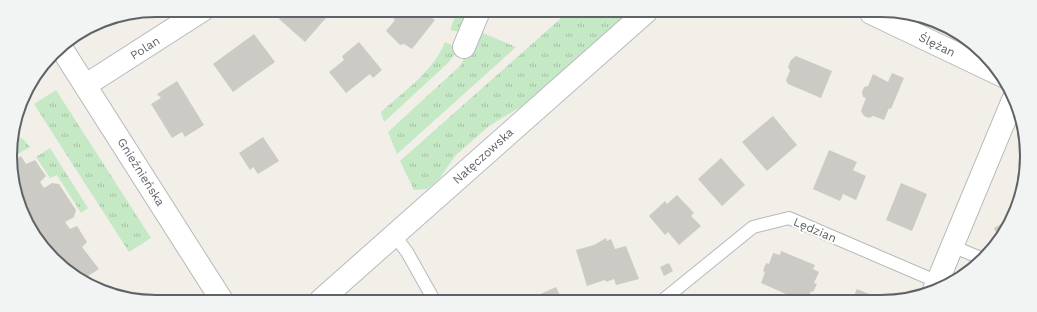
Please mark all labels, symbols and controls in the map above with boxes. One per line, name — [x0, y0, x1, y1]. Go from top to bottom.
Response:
street label: Ślężan — [916, 30, 958, 60]
street label: Polan — [128, 34, 162, 62]
street label: Nałęczowska — [450, 125, 516, 187]
street label: Gnieźnieńska — [115, 135, 168, 209]
street label: Lędzian — [791, 215, 839, 245]

